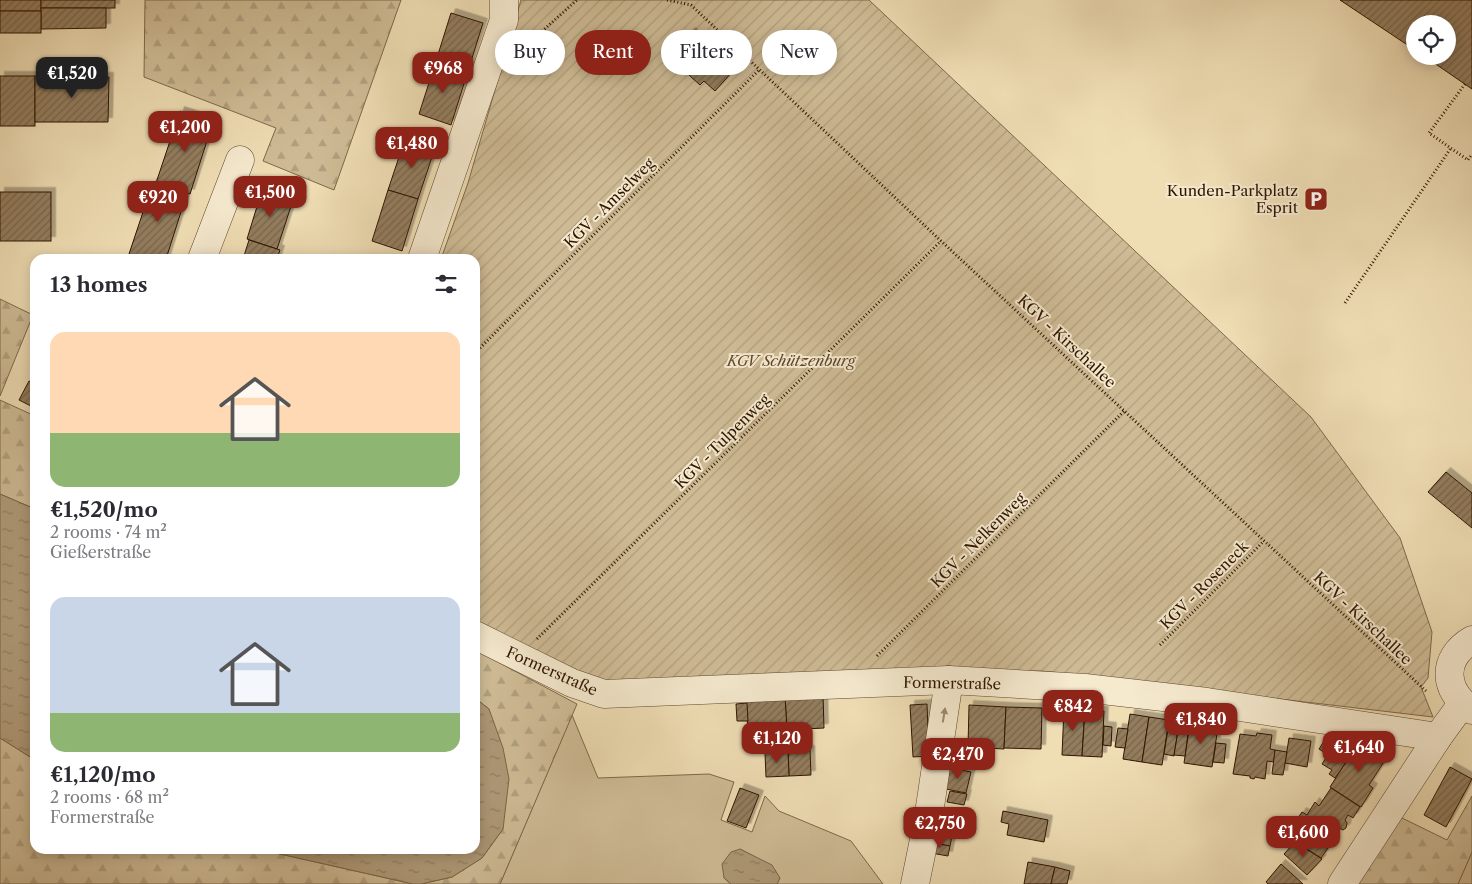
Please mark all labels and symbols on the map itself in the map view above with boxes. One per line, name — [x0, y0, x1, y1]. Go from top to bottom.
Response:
pin: €968 — [413, 52, 473, 94]
pin: €1,520 — [31, 56, 113, 99]
pin: €1,200 — [144, 110, 226, 153]
pin: €1,480 — [371, 126, 453, 169]
street label: KGV - Amselweg — [560, 154, 658, 252]
pin: €1,500 — [229, 176, 311, 218]
pin: €920 — [128, 180, 188, 223]
place label: Kunden-Parkplatz Esprit — [1167, 181, 1299, 217]
parking icon: Kunden-Parkplatz Esprit — [1303, 186, 1329, 212]
street label: KGV - Kirschallee — [1014, 290, 1120, 392]
park label: KGV Schützenburg — [726, 351, 856, 370]
street label: KGV - Tulpenweg — [670, 389, 774, 493]
street label: KGV - Nelkenweg — [927, 488, 1030, 591]
street label: KGV - Roseneck — [1156, 536, 1253, 633]
street label: KGV - Kirschallee — [1310, 567, 1416, 669]
street label: Formerstraße — [503, 642, 601, 700]
street label: Formerstraße — [903, 673, 1001, 693]
pin: €842 — [1043, 690, 1103, 732]
pin: €1,840 — [1160, 702, 1242, 745]
one-way arrow — [940, 707, 948, 723]
pin: €1,120 — [736, 722, 818, 764]
pin: €1,640 — [1318, 730, 1400, 773]
pin: €2,470 — [917, 738, 999, 780]
pin: €2,750 — [899, 806, 981, 849]
pin: €1,600 — [1262, 816, 1344, 858]

